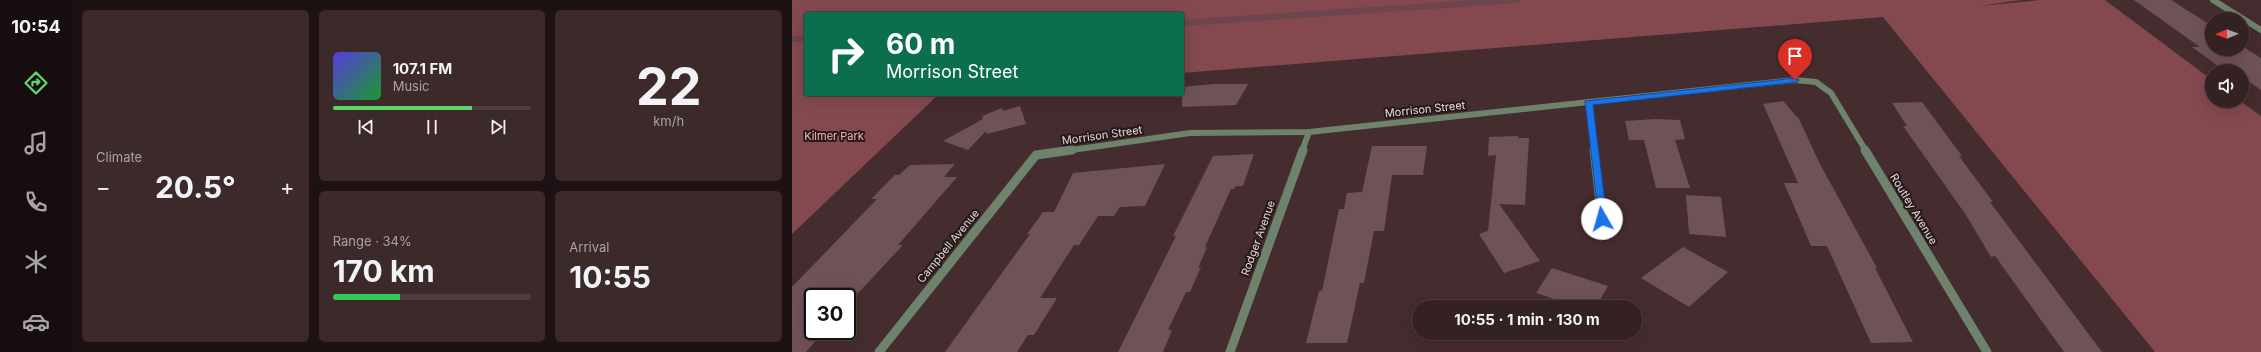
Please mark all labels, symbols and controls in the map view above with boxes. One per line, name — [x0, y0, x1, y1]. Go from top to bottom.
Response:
north arrow — [2205, 12, 2249, 56]
map controls — [2205, 12, 2249, 108]
text: 10:54 — [11, 16, 61, 37]
text: 60 m — [886, 27, 955, 61]
icon: right — [820, 28, 872, 80]
pin — [1778, 39, 1812, 80]
icon: arrive — [1784, 45, 1806, 67]
text: 22 — [636, 55, 701, 118]
text: 107.1 FM — [393, 59, 452, 78]
text: Morrison Street — [886, 61, 1018, 82]
button: sound — [2205, 64, 2249, 108]
icon: directions — [22, 69, 50, 97]
text: Music — [393, 78, 430, 94]
street label: Morrison Street — [1384, 98, 1466, 120]
text: km/h — [653, 113, 684, 129]
icon: previous — [355, 116, 377, 138]
icon: pause — [421, 116, 443, 138]
icon: next — [487, 116, 509, 138]
street label: Morrison Street — [1061, 122, 1143, 148]
icon: music — [22, 129, 50, 157]
park label: Kilmer Park — [804, 129, 864, 143]
text: Climate — [96, 149, 142, 165]
text: 20.5° — [155, 169, 236, 205]
street label: Routley Avenue — [1887, 171, 1941, 247]
text: − — [96, 174, 111, 200]
text: + — [280, 174, 295, 200]
icon: phone — [22, 188, 50, 216]
street label: Rodger Avenue — [1238, 198, 1278, 278]
position arrow — [1581, 198, 1623, 240]
street label: Campbell Avenue — [914, 206, 982, 286]
text: Range · 34% — [333, 233, 412, 249]
text: Arrival — [569, 239, 609, 255]
icon: climate — [22, 248, 50, 276]
text: 170 km — [333, 253, 435, 289]
text: 10:55 — [569, 259, 651, 295]
speed limit sign: 30 — [804, 288, 856, 340]
icon: car — [22, 308, 50, 336]
text: 10:55 · 1 min · 130 m — [1454, 310, 1600, 329]

